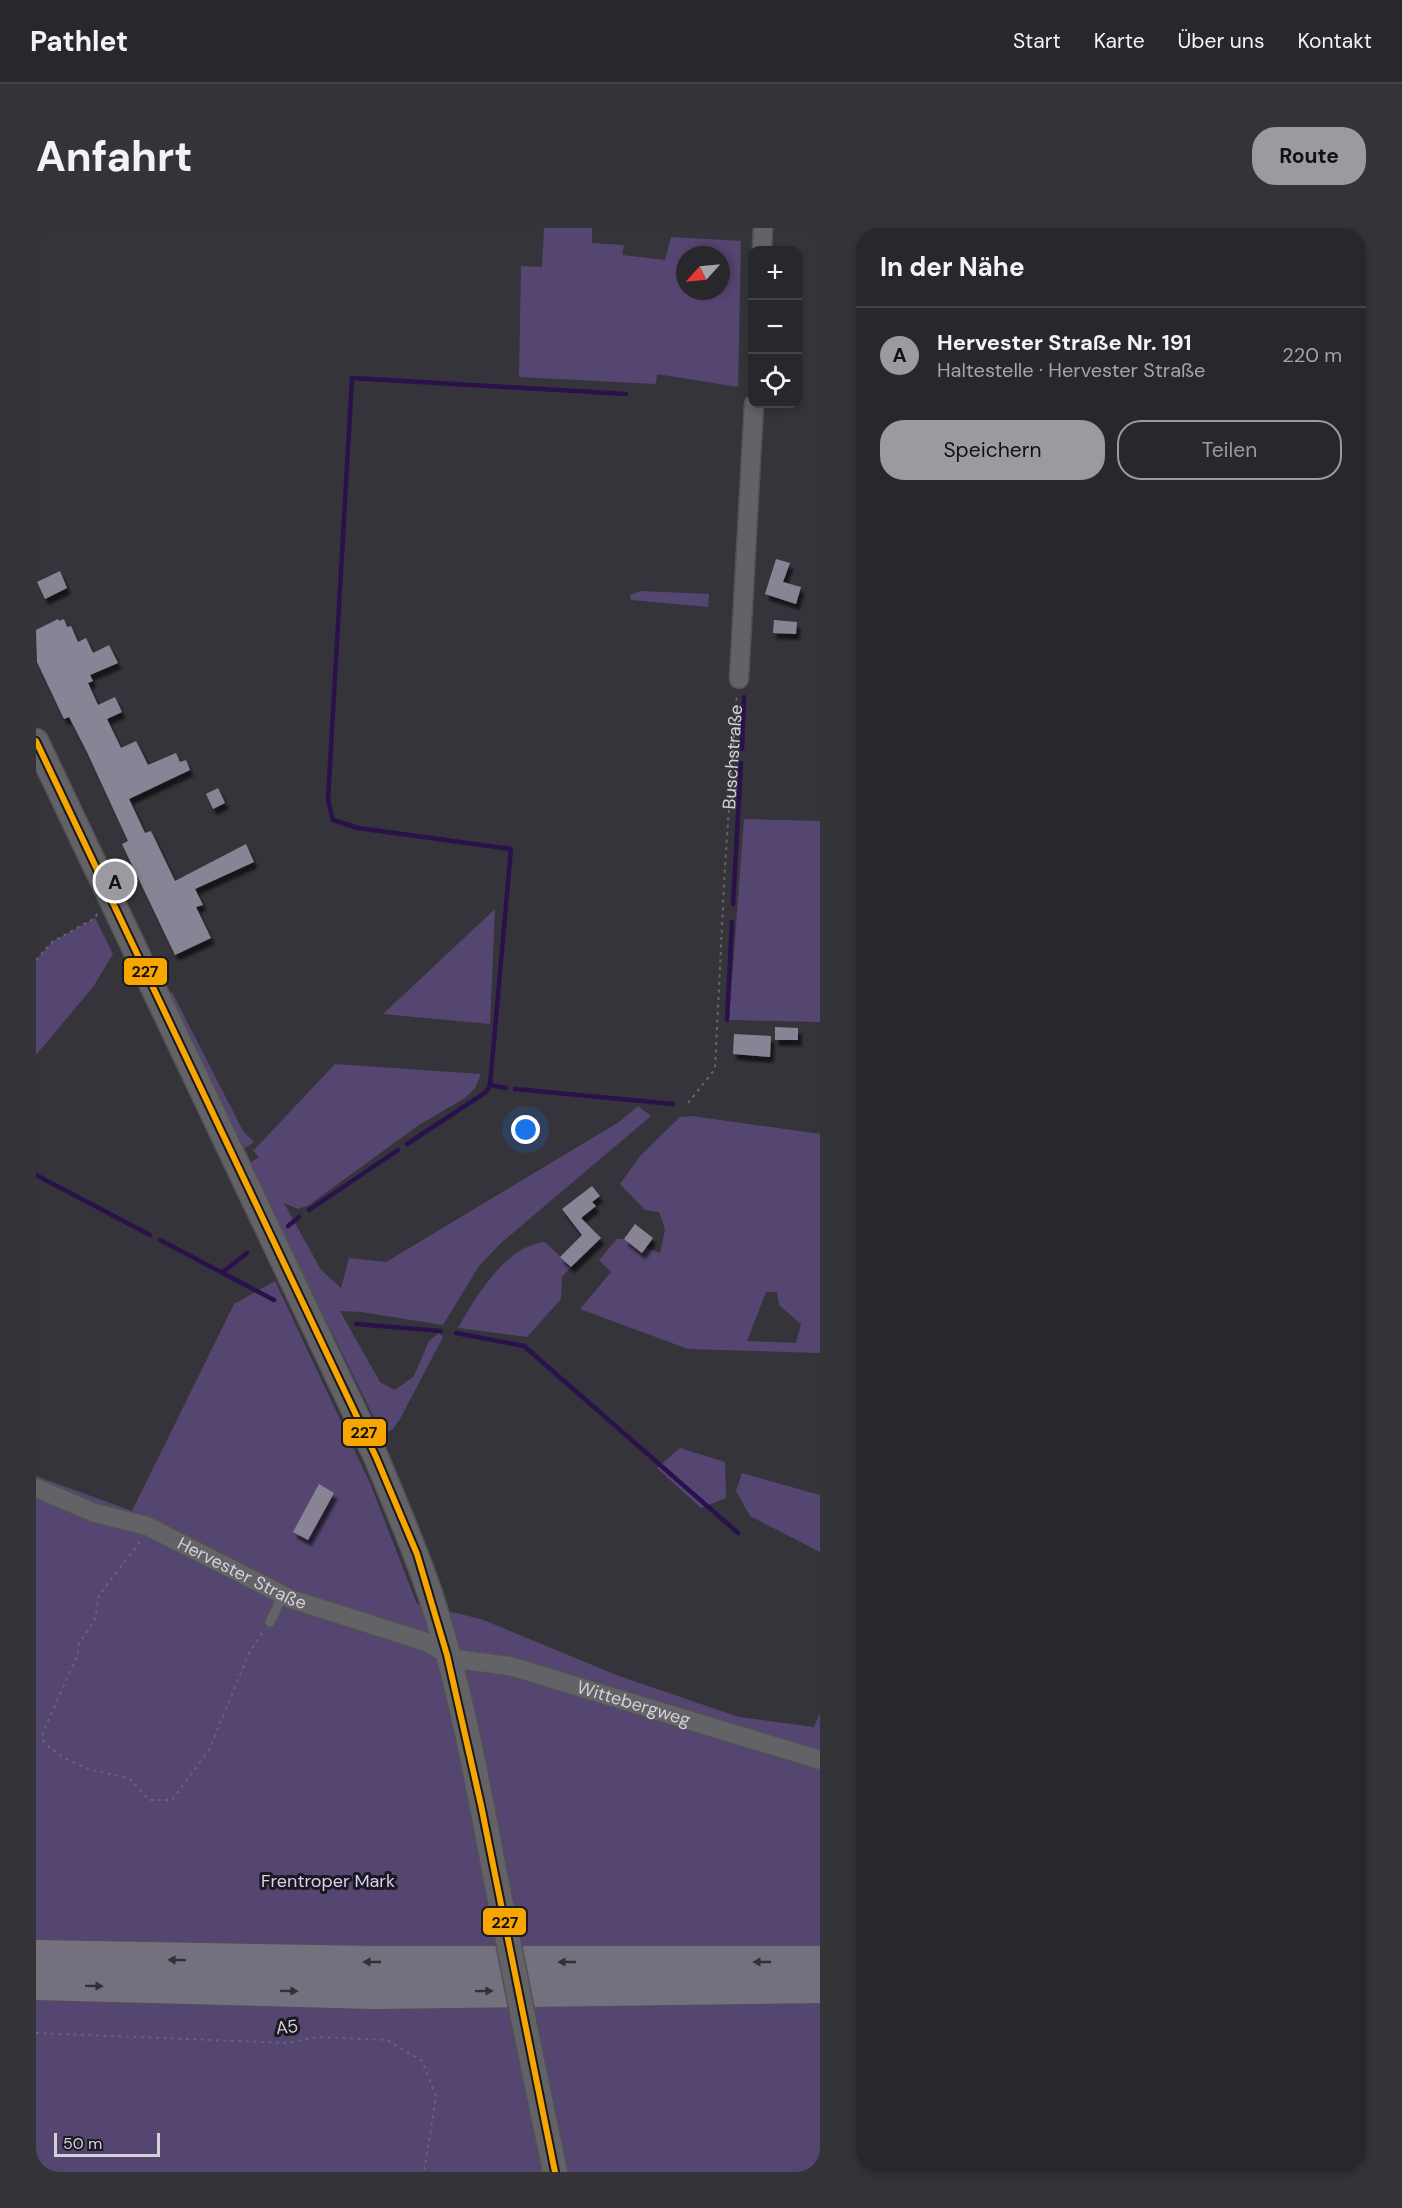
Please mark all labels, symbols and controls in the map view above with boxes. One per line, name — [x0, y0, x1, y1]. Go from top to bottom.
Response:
text: Pathlet — [30, 23, 128, 60]
text: Start — [1013, 27, 1061, 55]
text: Karte — [1094, 27, 1145, 55]
text: Über uns — [1178, 27, 1264, 55]
text: Kontakt — [1297, 27, 1372, 55]
button: Route — [1252, 127, 1366, 185]
text: Anfahrt — [36, 129, 192, 184]
north arrow — [676, 246, 730, 300]
map controls — [748, 246, 802, 408]
button: + — [748, 246, 802, 300]
text: In der Nähe — [880, 250, 1025, 284]
button: − — [748, 300, 802, 354]
text: Hervester Straße Nr. 191 — [937, 328, 1192, 357]
text: A — [892, 342, 907, 368]
text: 220 m — [1282, 342, 1342, 368]
button: locate — [748, 354, 802, 408]
text: Haltestelle · Hervester Straße — [937, 357, 1205, 383]
button: Speichern — [880, 420, 1105, 480]
button: Teilen — [1117, 420, 1342, 480]
street label: Buschstraße — [717, 704, 748, 810]
pin: A — [96, 858, 134, 904]
line badge: 227 — [123, 957, 168, 986]
text: 227 — [132, 961, 159, 982]
your location — [511, 1115, 540, 1144]
line badge: 227 — [342, 1418, 387, 1447]
text: 227 — [351, 1422, 378, 1443]
street label: Hervester Straße — [173, 1531, 310, 1615]
street label: Wittebergweg — [574, 1675, 693, 1732]
park label: Frentroper Mark — [261, 1869, 395, 1893]
line badge: 227 — [482, 1907, 527, 1936]
text: 227 — [492, 1912, 519, 1933]
one-way arrow — [167, 1955, 186, 1965]
one-way arrow — [362, 1957, 381, 1967]
one-way arrow — [557, 1957, 576, 1967]
one-way arrow — [752, 1957, 771, 1967]
one-way arrow — [85, 1981, 104, 1990]
one-way arrow — [280, 1986, 299, 1995]
one-way arrow — [475, 1986, 494, 1996]
street label: A5 — [275, 2014, 299, 2040]
scale bar — [54, 2130, 160, 2158]
text: 50 m — [63, 2133, 102, 2154]

